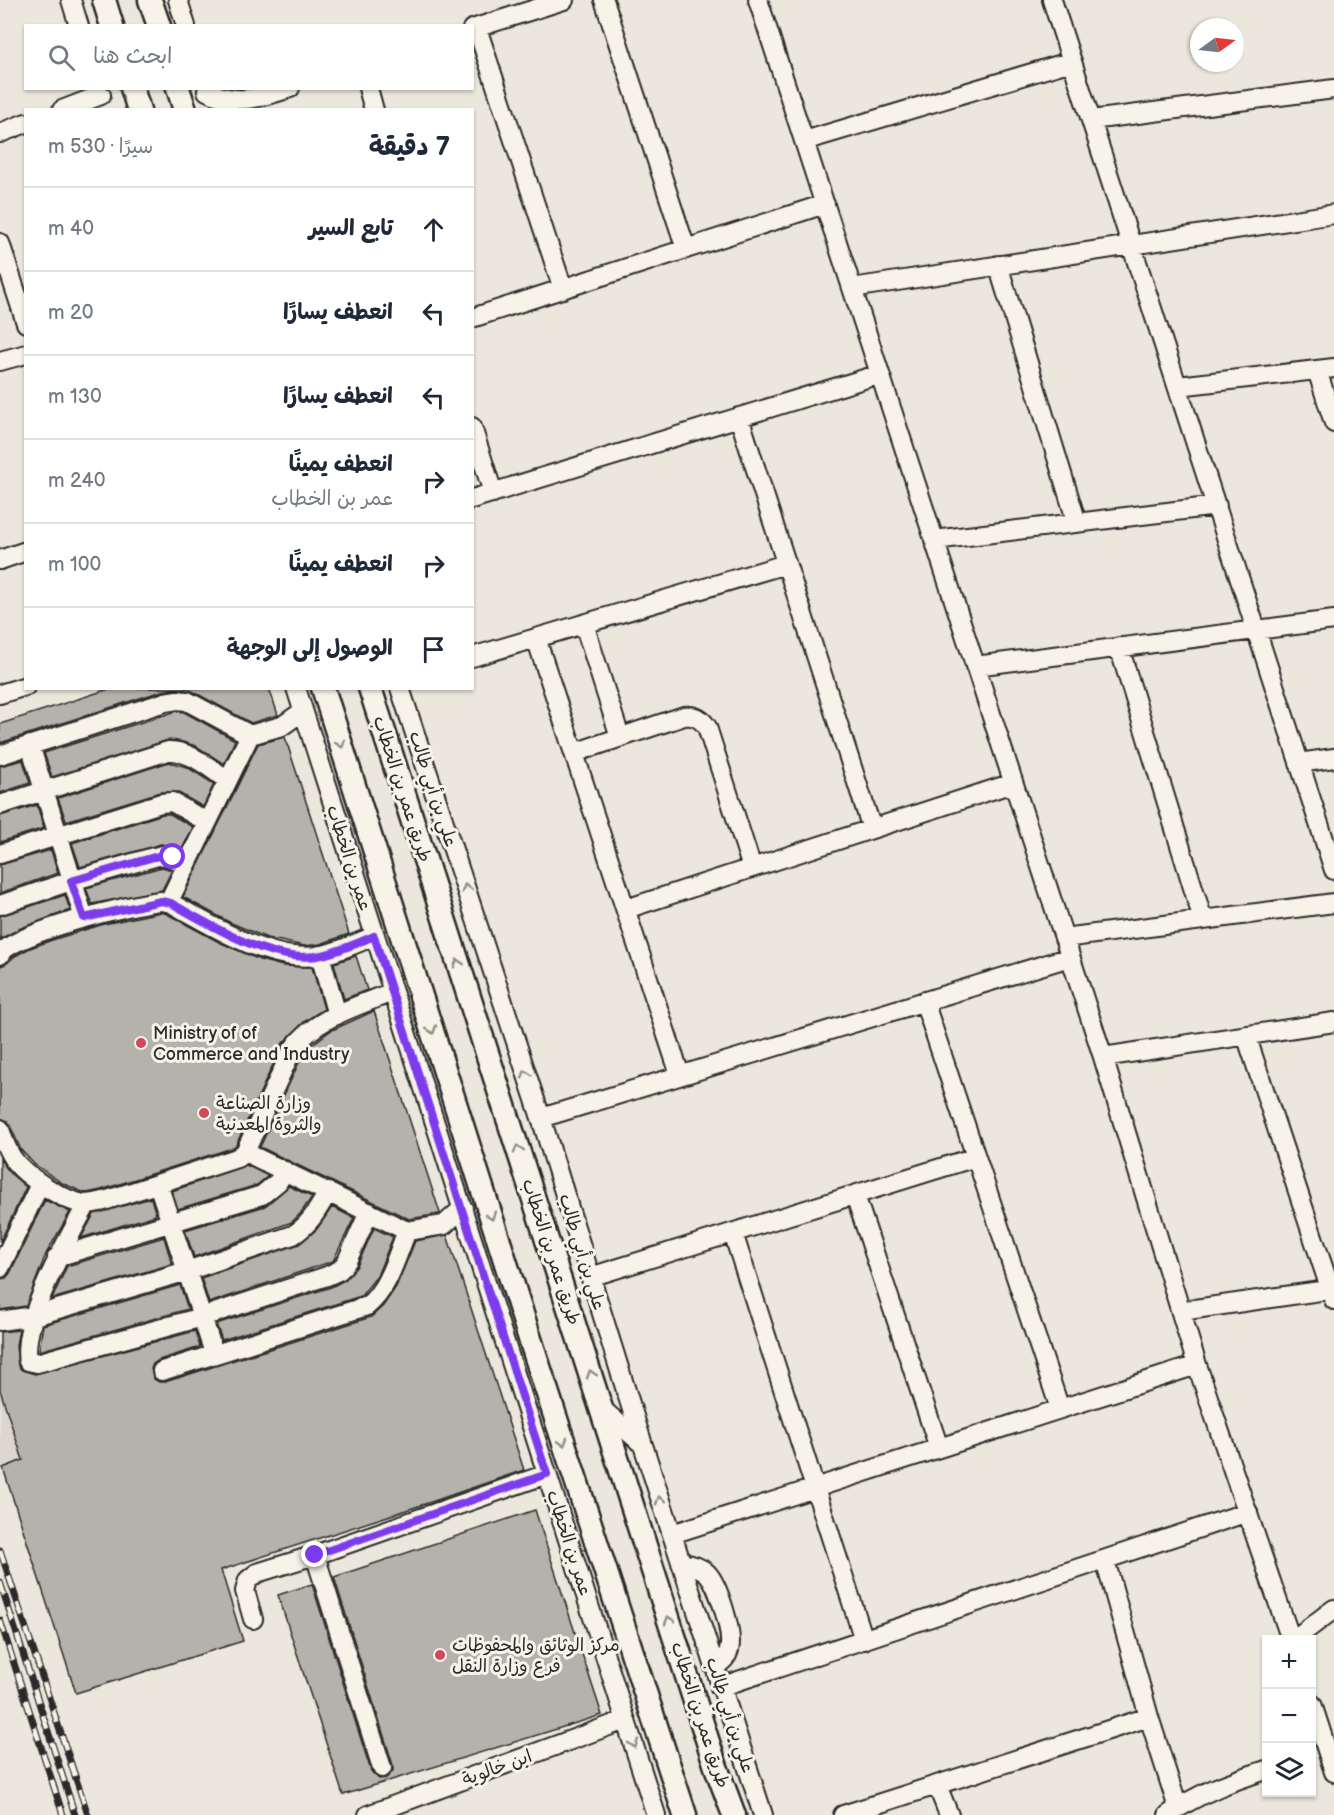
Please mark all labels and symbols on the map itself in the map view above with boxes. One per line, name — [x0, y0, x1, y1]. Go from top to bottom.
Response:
north arrow — [1190, 18, 1244, 72]
street label: طريق عمر بن الخطاب — [368, 713, 436, 865]
street label: علي بن أبي طالب — [400, 729, 462, 851]
one-way arrow — [334, 738, 346, 749]
street label: عمر بن الخطاب — [322, 803, 376, 913]
route start — [159, 843, 185, 869]
one-way arrow — [460, 883, 473, 894]
one-way arrow — [453, 958, 466, 969]
place label: Ministry of of Commerce and Industry — [153, 1023, 350, 1065]
one-way arrow — [425, 1024, 437, 1035]
marker: Ministry of of Commerce and Industry — [134, 1036, 148, 1050]
one-way arrow — [521, 1069, 533, 1080]
place label: وزارة الصناعة والثروة المعدنية — [216, 1093, 322, 1135]
marker: وزارة الصناعة والثروة المعدنية — [197, 1106, 211, 1120]
one-way arrow — [513, 1144, 525, 1155]
street label: طريق عمر بن الخطاب — [517, 1176, 585, 1328]
street label: علي بن أبي طالب — [550, 1191, 610, 1314]
one-way arrow — [484, 1210, 496, 1221]
one-way arrow — [585, 1369, 598, 1380]
one-way arrow — [556, 1436, 569, 1447]
street label: عمر بن الخطاب — [542, 1488, 596, 1598]
one-way arrow — [655, 1495, 668, 1506]
route end — [301, 1541, 327, 1567]
one-way arrow — [664, 1615, 677, 1626]
place label: مركز الوثائق والمحفوظات فرع وزارة النقل — [452, 1635, 620, 1678]
street label: طريق عمر بن الخطاب — [666, 1639, 734, 1791]
marker: مركز الوثائق والمحفوظات فرع وزارة النقل — [433, 1648, 447, 1662]
street label: علي بن أبي طالب — [697, 1655, 759, 1777]
one-way arrow — [626, 1738, 639, 1749]
street label: ابن خالوية — [459, 1746, 535, 1791]

